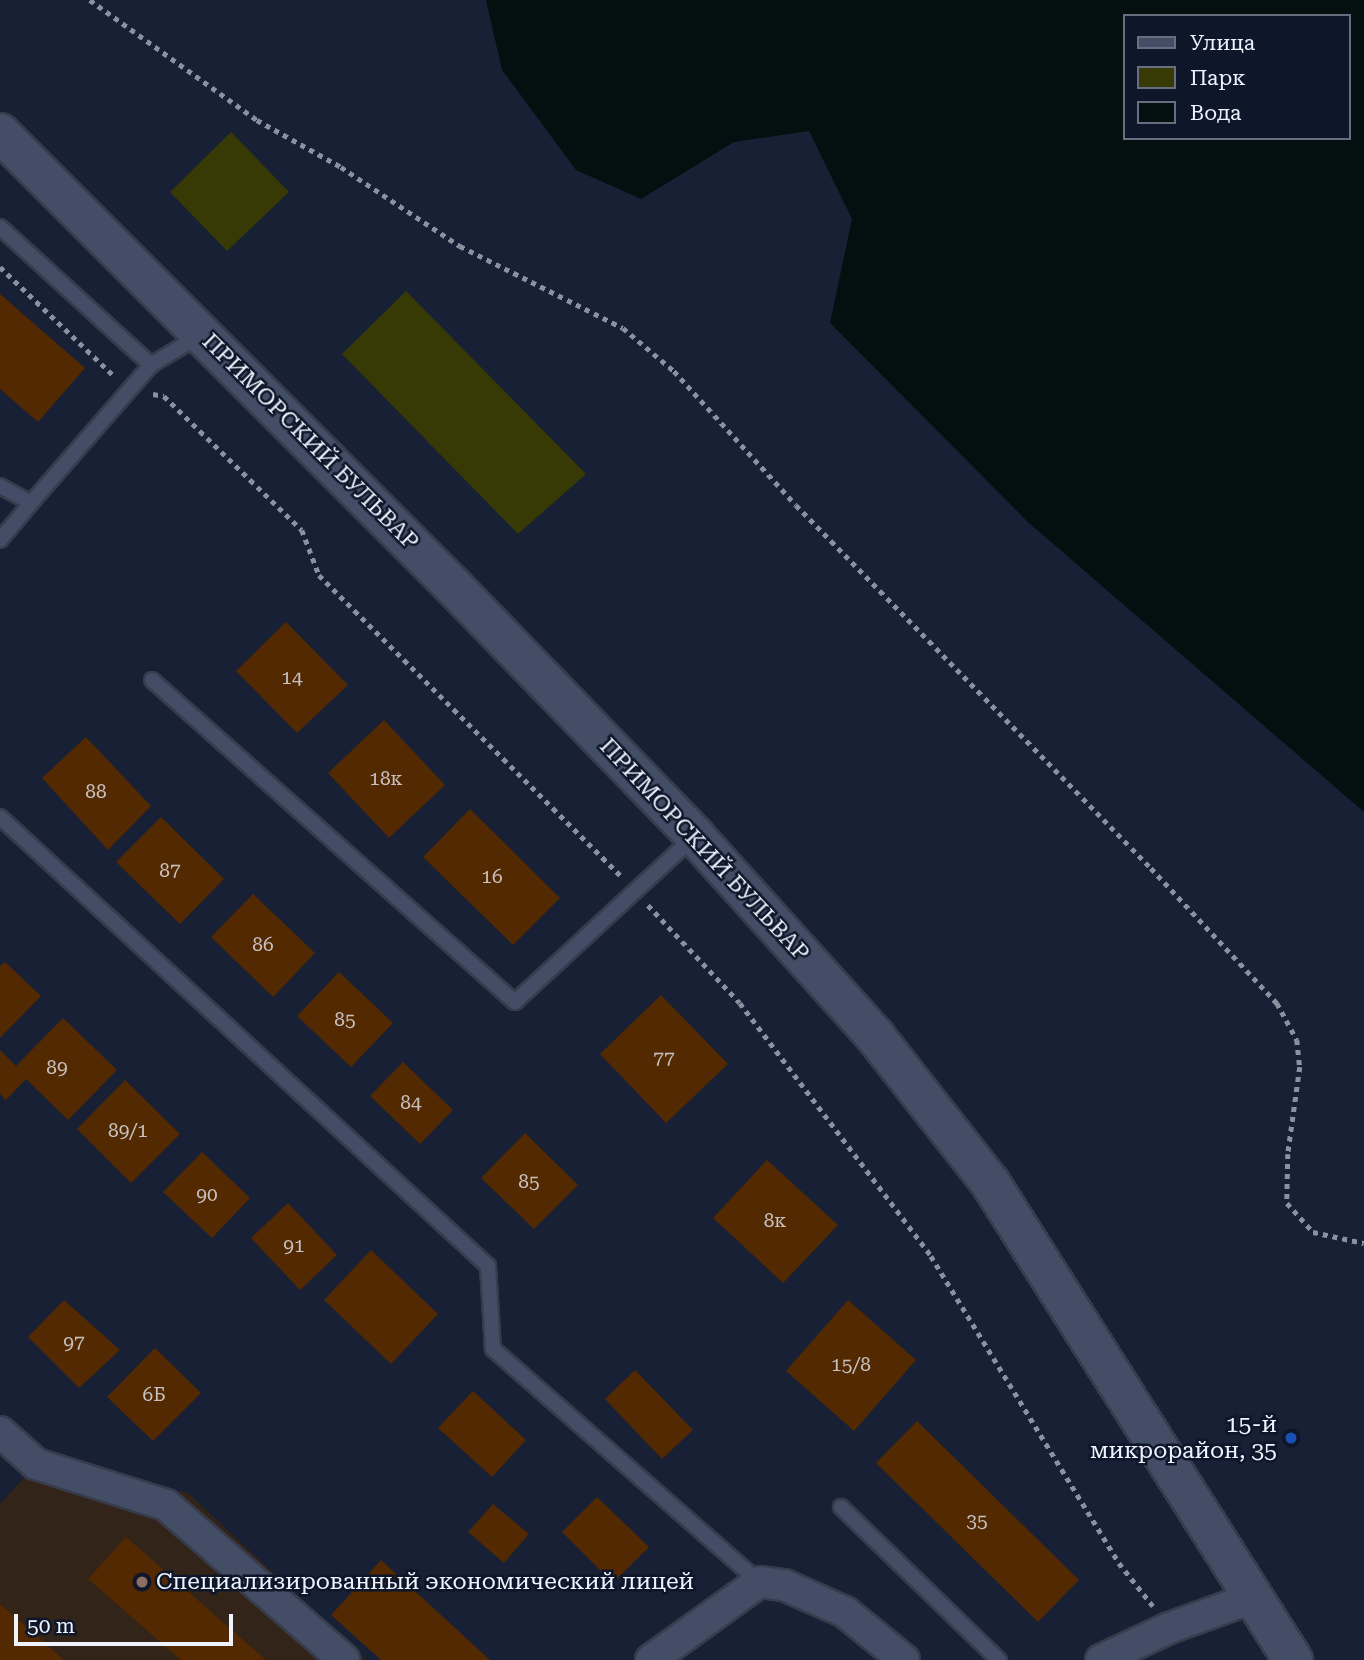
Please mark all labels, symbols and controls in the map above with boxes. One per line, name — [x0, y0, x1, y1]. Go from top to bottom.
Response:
legend — [1122, 14, 1350, 140]
text: Улица — [1190, 31, 1255, 55]
text: Парк — [1190, 66, 1246, 90]
text: Вода — [1190, 101, 1242, 125]
street label: ПРИМОРСКИЙ БУЛЬВАР — [196, 328, 424, 556]
house number: 14 — [281, 667, 303, 689]
street label: ПРИМОРСКИЙ БУЛЬВАР — [593, 733, 815, 967]
house number: 18к — [369, 768, 403, 790]
house number: 88 — [85, 781, 107, 803]
house number: 87 — [159, 860, 181, 882]
house number: 16 — [481, 866, 503, 888]
house number: 86 — [252, 934, 274, 956]
house number: 85 — [334, 1009, 356, 1031]
house number: 77 — [653, 1048, 675, 1070]
house number: 89 — [46, 1057, 68, 1079]
house number: 84 — [400, 1092, 422, 1114]
house number: 89/1 — [108, 1120, 148, 1142]
house number: 85 — [518, 1171, 540, 1193]
house number: 90 — [196, 1184, 218, 1206]
house number: 8к — [764, 1210, 786, 1232]
house number: 91 — [283, 1235, 305, 1257]
house number: 97 — [63, 1332, 85, 1354]
house number: 15/8 — [831, 1354, 871, 1376]
house number: 6Б — [143, 1384, 165, 1406]
place label: 15-й микрорайон, 35 — [1090, 1411, 1277, 1465]
marker: 15-й микрорайон, 35 — [1283, 1430, 1299, 1446]
house number: 35 — [966, 1510, 988, 1532]
place label: Специализированный экономический лицей — [156, 1568, 694, 1596]
marker: Специализированный экономический лицей — [134, 1574, 150, 1590]
scale bar — [18, 1600, 236, 1644]
text: 50 m — [27, 1614, 75, 1638]

